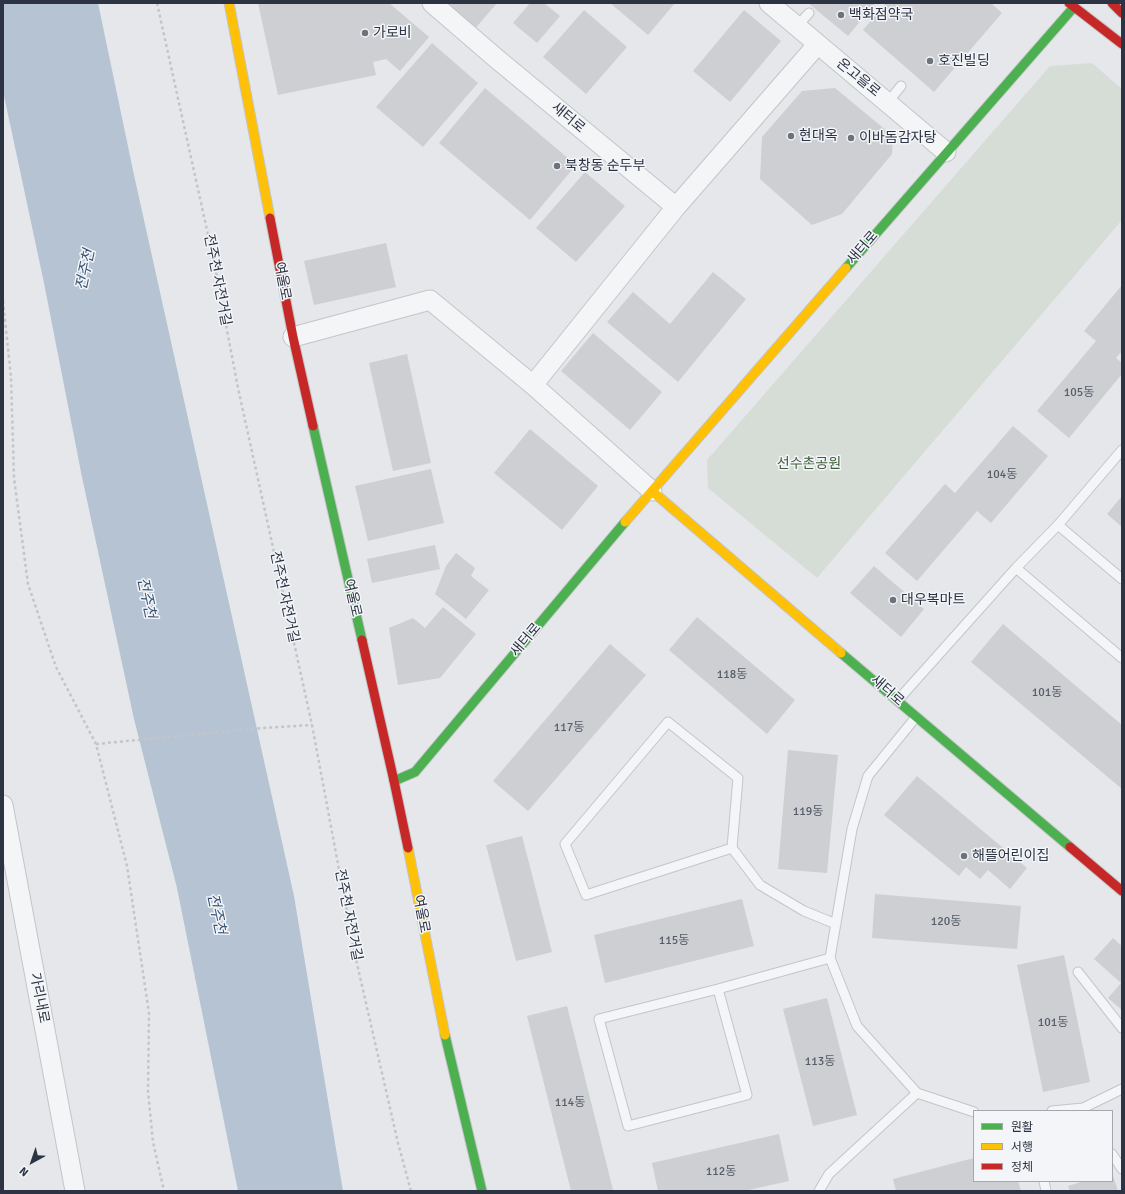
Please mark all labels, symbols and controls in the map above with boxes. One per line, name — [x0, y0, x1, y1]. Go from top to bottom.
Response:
place label: 백화점약국 — [849, 7, 913, 23]
marker: 백화점약국 — [836, 10, 846, 20]
place label: 가로비 — [373, 25, 412, 41]
marker: 가로비 — [360, 28, 370, 38]
place label: 호진빌딩 — [938, 53, 990, 69]
street label: 온고을로 — [833, 55, 883, 101]
marker: 호진빌딩 — [925, 56, 935, 66]
street label: 새터로 — [548, 99, 588, 137]
place label: 현대옥 — [799, 128, 838, 144]
place label: 이바돔감자탕 — [859, 130, 936, 146]
marker: 현대옥 — [786, 131, 796, 141]
marker: 이바돔감자탕 — [846, 133, 856, 143]
place label: 북창동 순두부 — [565, 158, 645, 174]
marker: 북창동 순두부 — [552, 161, 562, 171]
street label: 새터로 — [844, 228, 882, 268]
street label: 전주천 자전거길 — [200, 233, 234, 327]
water label: 전주천 — [73, 248, 99, 292]
street label: 여울로 — [270, 260, 294, 302]
house number: 105동 — [1064, 386, 1094, 400]
park label: 선수촌공원 — [777, 456, 841, 472]
house number: 104동 — [987, 468, 1017, 482]
street label: 전주천 자전거길 — [266, 550, 302, 644]
water label: 전주천 — [133, 576, 159, 620]
street label: 여울로 — [339, 577, 365, 619]
place label: 대우복마트 — [901, 592, 965, 608]
marker: 대우복마트 — [888, 595, 898, 605]
street label: 새터로 — [507, 620, 545, 660]
house number: 118동 — [717, 668, 747, 682]
street label: 새터로 — [867, 672, 907, 710]
house number: 101동 — [1032, 686, 1062, 700]
house number: 117동 — [554, 721, 584, 735]
house number: 119동 — [793, 805, 823, 819]
place label: 해뜰어린이집 — [972, 848, 1049, 864]
marker: 해뜰어린이집 — [959, 851, 969, 861]
street label: 전주천 자전거길 — [331, 868, 365, 962]
water label: 전주천 — [203, 892, 229, 936]
street label: 여울로 — [409, 893, 433, 935]
house number: 120동 — [931, 915, 961, 929]
house number: 115동 — [659, 934, 689, 948]
street label: 가리내로 — [26, 971, 52, 1025]
house number: 101동 — [1038, 1016, 1068, 1030]
house number: 113동 — [805, 1055, 835, 1069]
house number: 114동 — [555, 1096, 585, 1110]
legend — [973, 1110, 1113, 1182]
text: 원활 — [1011, 1120, 1033, 1135]
text: 서행 — [1011, 1140, 1033, 1155]
north arrow — [12, 1142, 52, 1182]
text: 정체 — [1011, 1160, 1033, 1175]
text: N — [17, 1164, 31, 1179]
house number: 112동 — [706, 1165, 736, 1179]

